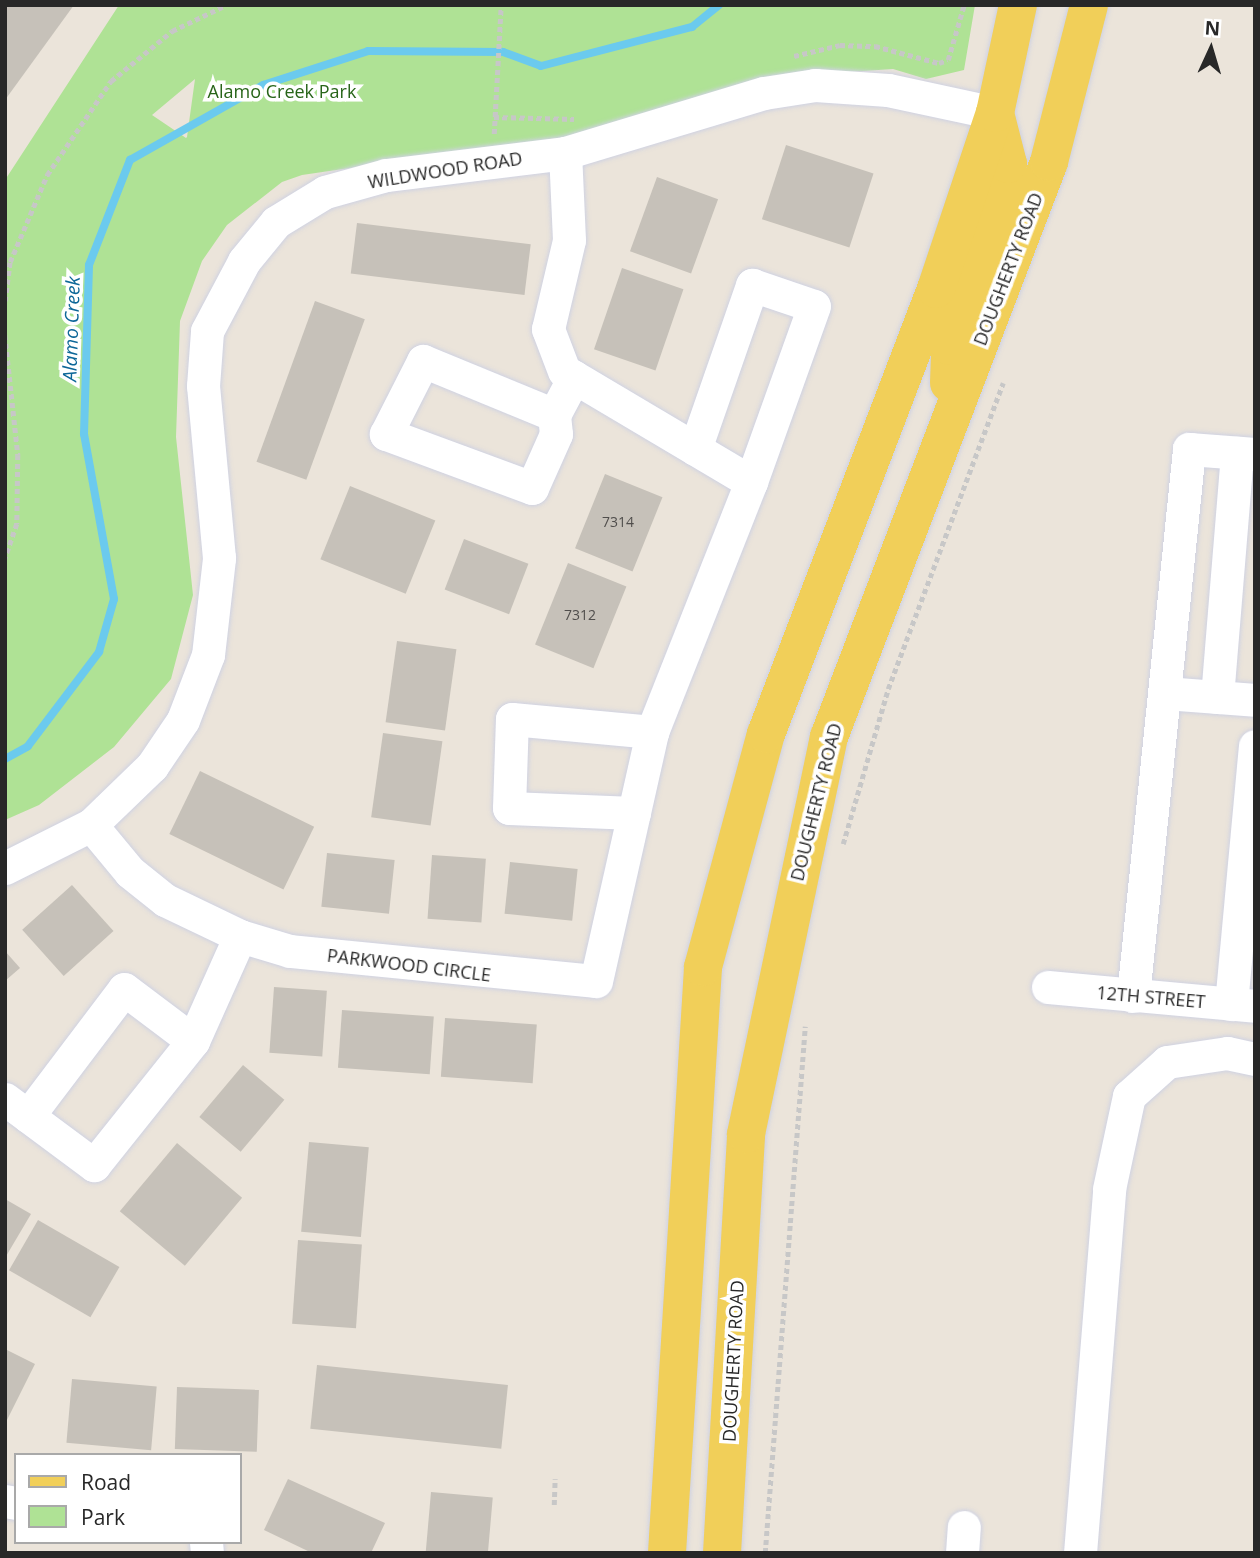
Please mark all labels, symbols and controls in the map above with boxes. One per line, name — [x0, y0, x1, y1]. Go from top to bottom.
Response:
north arrow — [1176, 14, 1246, 84]
text: N — [1204, 15, 1221, 42]
park label: Alamo Creek Park — [208, 80, 356, 102]
street label: WILDWOOD ROAD — [366, 147, 524, 193]
street label: DOUGHERTY ROAD — [969, 190, 1047, 348]
water label: Alamo Creek — [59, 276, 85, 382]
house number: 7314 — [602, 514, 634, 530]
house number: 7312 — [564, 607, 596, 623]
street label: DOUGHERTY ROAD — [786, 721, 846, 883]
street label: PARKWOOD CIRCLE — [326, 944, 492, 986]
street label: 12TH STREET — [1096, 981, 1206, 1013]
street label: DOUGHERTY ROAD — [718, 1280, 748, 1442]
legend — [14, 1453, 242, 1544]
text: Road — [81, 1468, 131, 1496]
text: Park — [81, 1503, 125, 1531]

